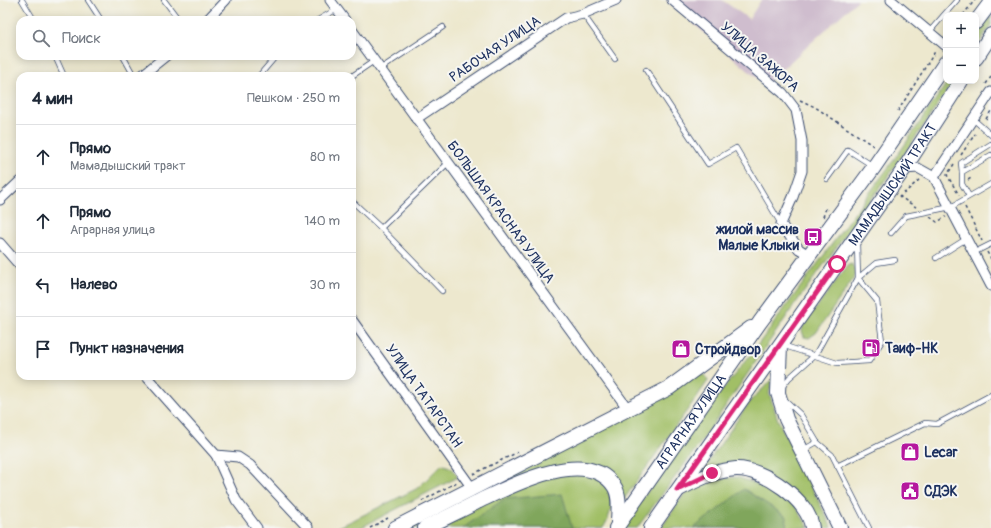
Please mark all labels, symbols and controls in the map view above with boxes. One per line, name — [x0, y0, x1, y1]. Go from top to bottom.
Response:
street label: РАБОЧАЯ УЛИЦА — [446, 12, 544, 86]
map controls — [943, 12, 979, 84]
button: + — [943, 12, 979, 48]
search box — [16, 16, 356, 60]
street label: УЛИЦА ЗАЖОРА — [717, 18, 803, 96]
icon: search — [30, 27, 52, 49]
text: Поиск — [62, 29, 101, 48]
button: − — [943, 48, 979, 84]
text: 4 мин — [32, 88, 73, 109]
text: Пешком · 250 m — [247, 90, 340, 106]
street label: МАМАДЫШСКИЙ ТРАКТ — [844, 120, 940, 249]
street label: БОЛЬШАЯ КРАСНАЯ УЛИЦА — [444, 137, 558, 287]
text: Прямо — [70, 139, 111, 158]
icon: ahead — [32, 146, 54, 168]
text: 80 m — [310, 149, 340, 165]
text: Мамадышский тракт — [70, 158, 185, 174]
text: Прямо — [70, 203, 111, 222]
icon: ahead — [32, 210, 54, 232]
text: 140 m — [304, 213, 340, 229]
place label: жилой массив Малые Клыки — [715, 221, 800, 254]
text: Аграрная улица — [70, 222, 155, 238]
bus stop icon: жилой массив Малые Клыки — [802, 226, 824, 248]
route start — [828, 255, 846, 273]
icon: left — [32, 274, 54, 296]
text: Налево — [70, 275, 117, 294]
text: 30 m — [310, 277, 340, 293]
fuel station icon: Таиф-НК — [860, 337, 882, 359]
icon: arrive — [32, 338, 54, 360]
shop icon: Стройдвор — [670, 338, 692, 360]
text: Пункт назначения — [70, 339, 184, 358]
place label: Таиф-НК — [884, 340, 938, 357]
street label: УЛИЦА ТАТАРСТАН — [382, 341, 466, 451]
place label: Стройдвор — [695, 341, 761, 358]
street label: АГРАРНАЯ УЛИЦА — [651, 371, 730, 472]
shop icon: Lecar — [899, 441, 921, 463]
place label: Lecar — [924, 444, 958, 461]
route end — [703, 464, 721, 482]
public building icon: СДЭК — [899, 480, 921, 502]
place label: СДЭК — [924, 483, 958, 500]

